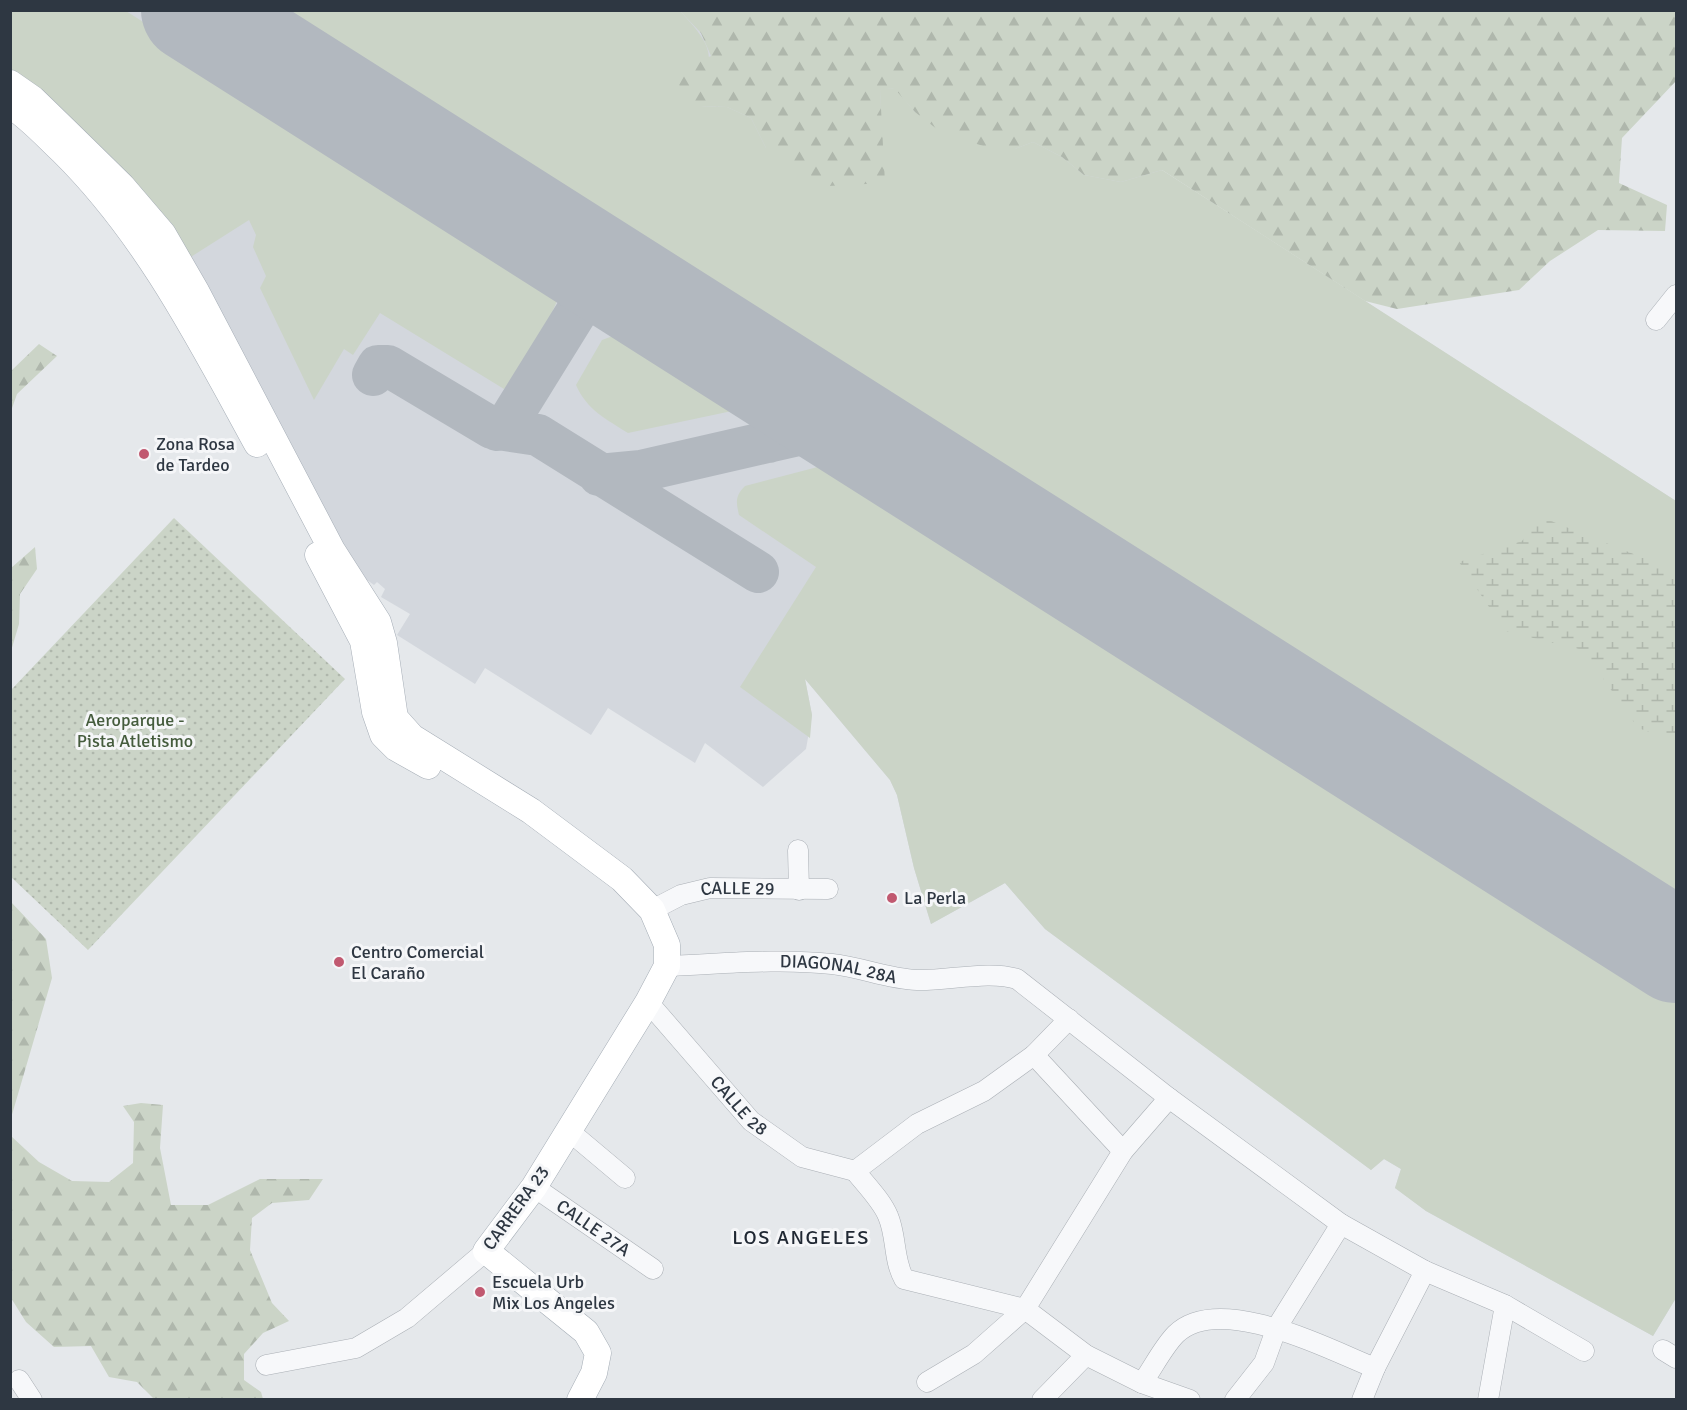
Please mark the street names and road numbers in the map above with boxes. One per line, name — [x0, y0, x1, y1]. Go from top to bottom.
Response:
street label: CALLE 29 — [698, 877, 775, 901]
street label: DIAGONAL 28A — [780, 950, 899, 988]
street label: CALLE 28 — [706, 1071, 772, 1140]
street label: CARRERA 23 — [478, 1162, 554, 1254]
street label: CALLE 27A — [552, 1195, 635, 1261]

